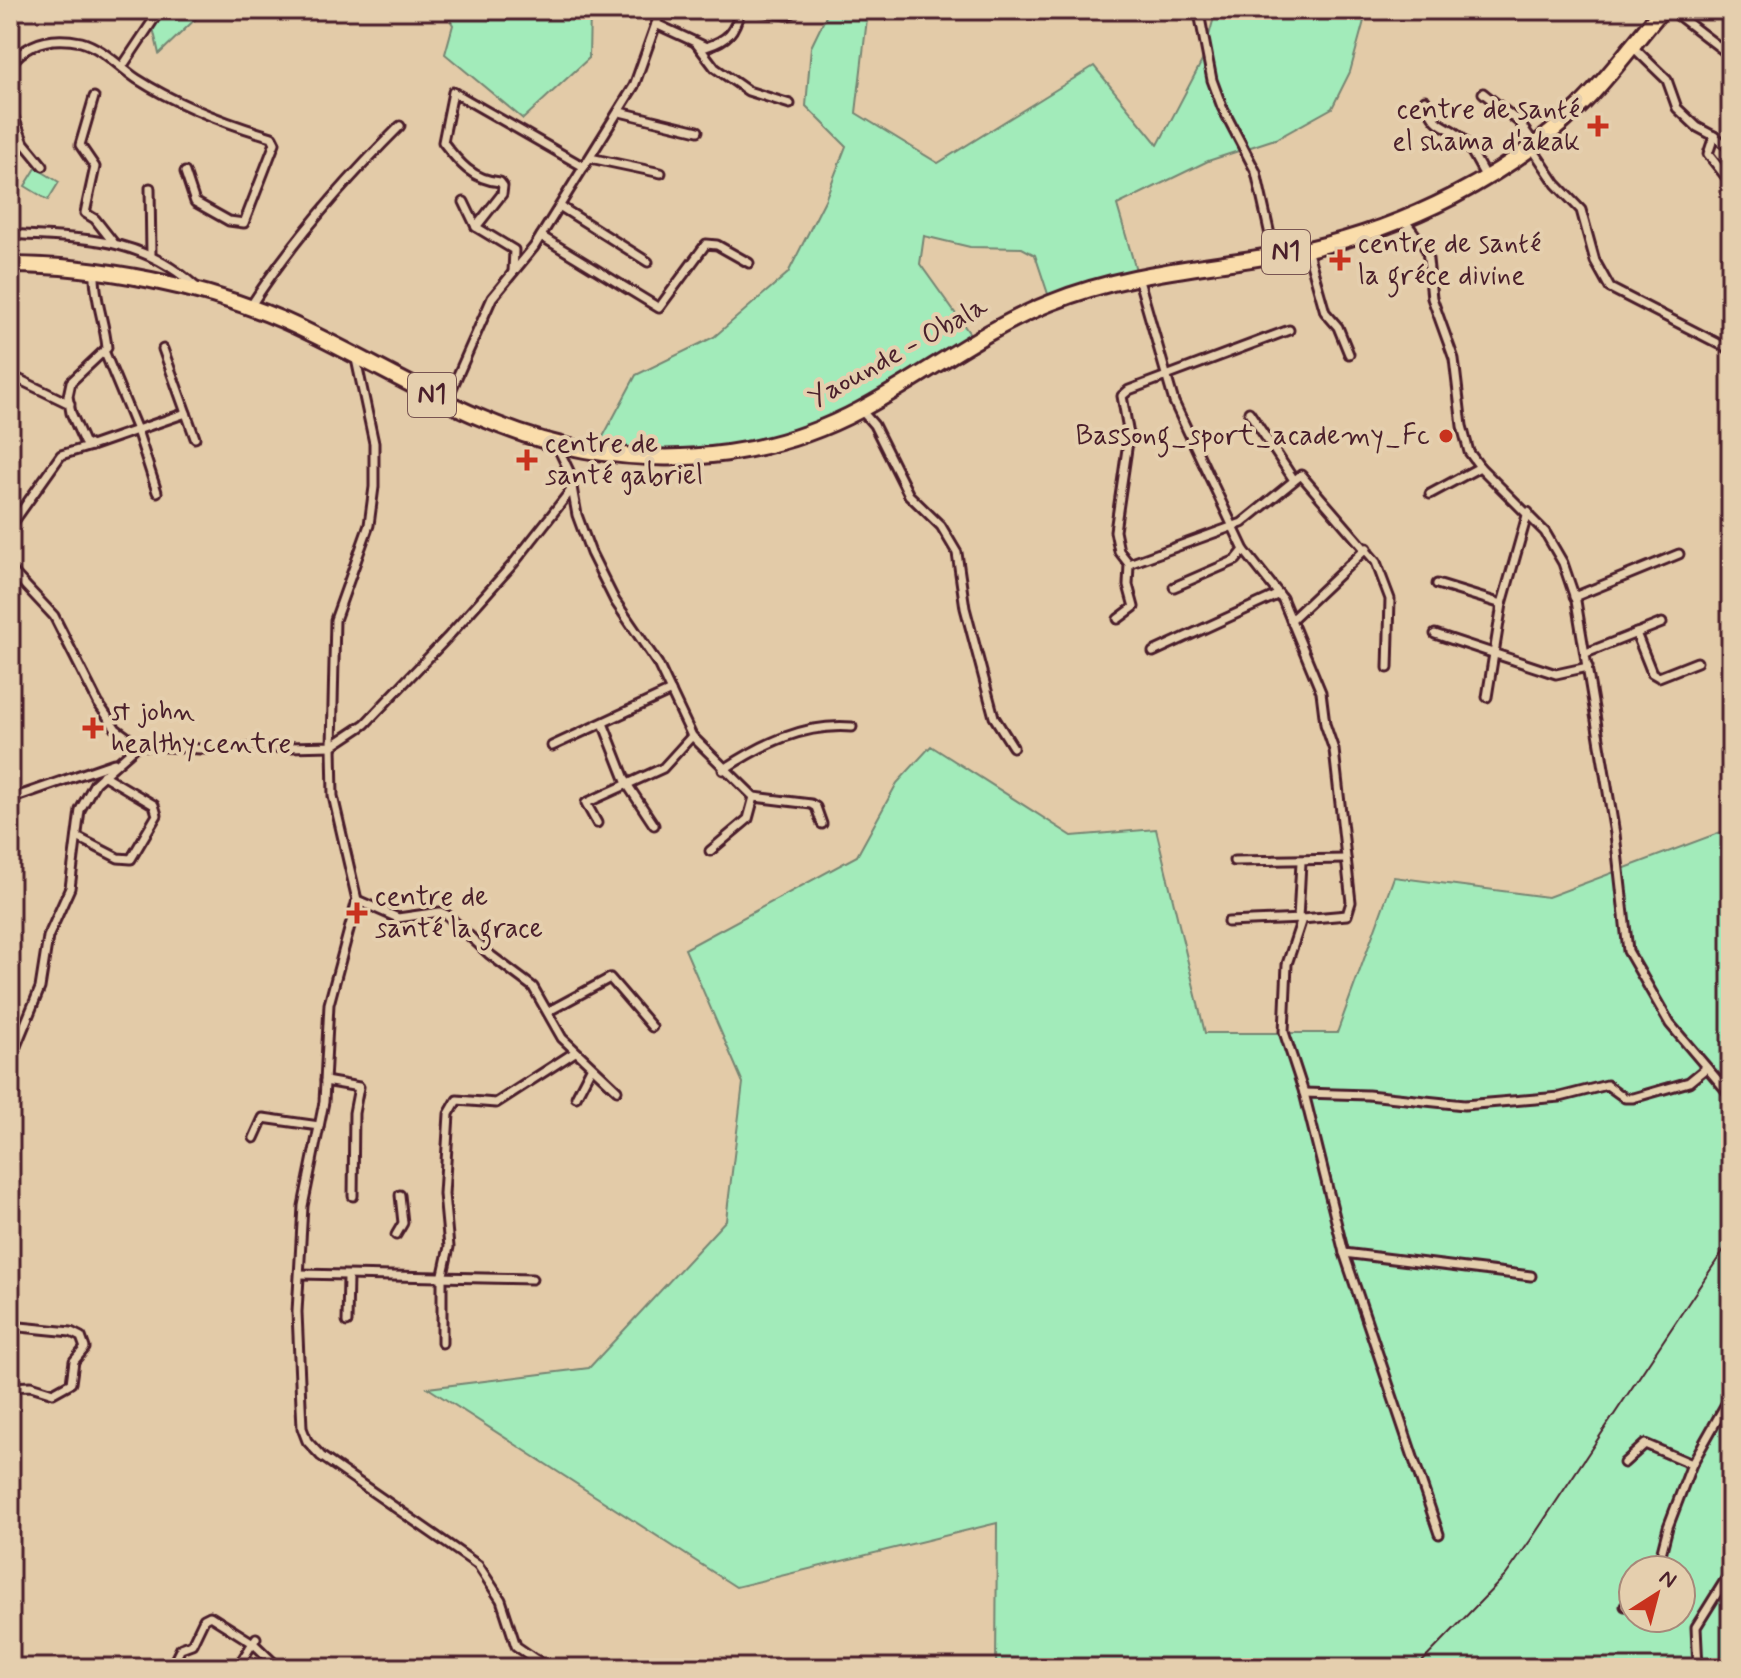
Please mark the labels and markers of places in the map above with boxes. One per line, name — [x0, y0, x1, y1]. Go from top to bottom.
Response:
place label: centre de santé el shama d'akak — [1392, 92, 1580, 161]
marker: centre de santé el shama d'akak — [1587, 115, 1609, 137]
place label: centre de santé la gréce divine — [1358, 226, 1541, 298]
marker: centre de santé la gréce divine — [1329, 249, 1351, 271]
place label: Bassong_sport_academy_Fc — [1076, 418, 1430, 458]
place label: centre de santé gabriel — [545, 426, 703, 495]
marker: Bassong_sport_academy_Fc — [1437, 427, 1455, 445]
marker: centre de santé gabriel — [516, 449, 538, 471]
place label: st john healthy centre — [111, 694, 291, 763]
marker: st john healthy centre — [82, 717, 104, 739]
place label: centre de santé la grace — [375, 879, 543, 951]
marker: centre de santé la grace — [346, 902, 368, 924]

